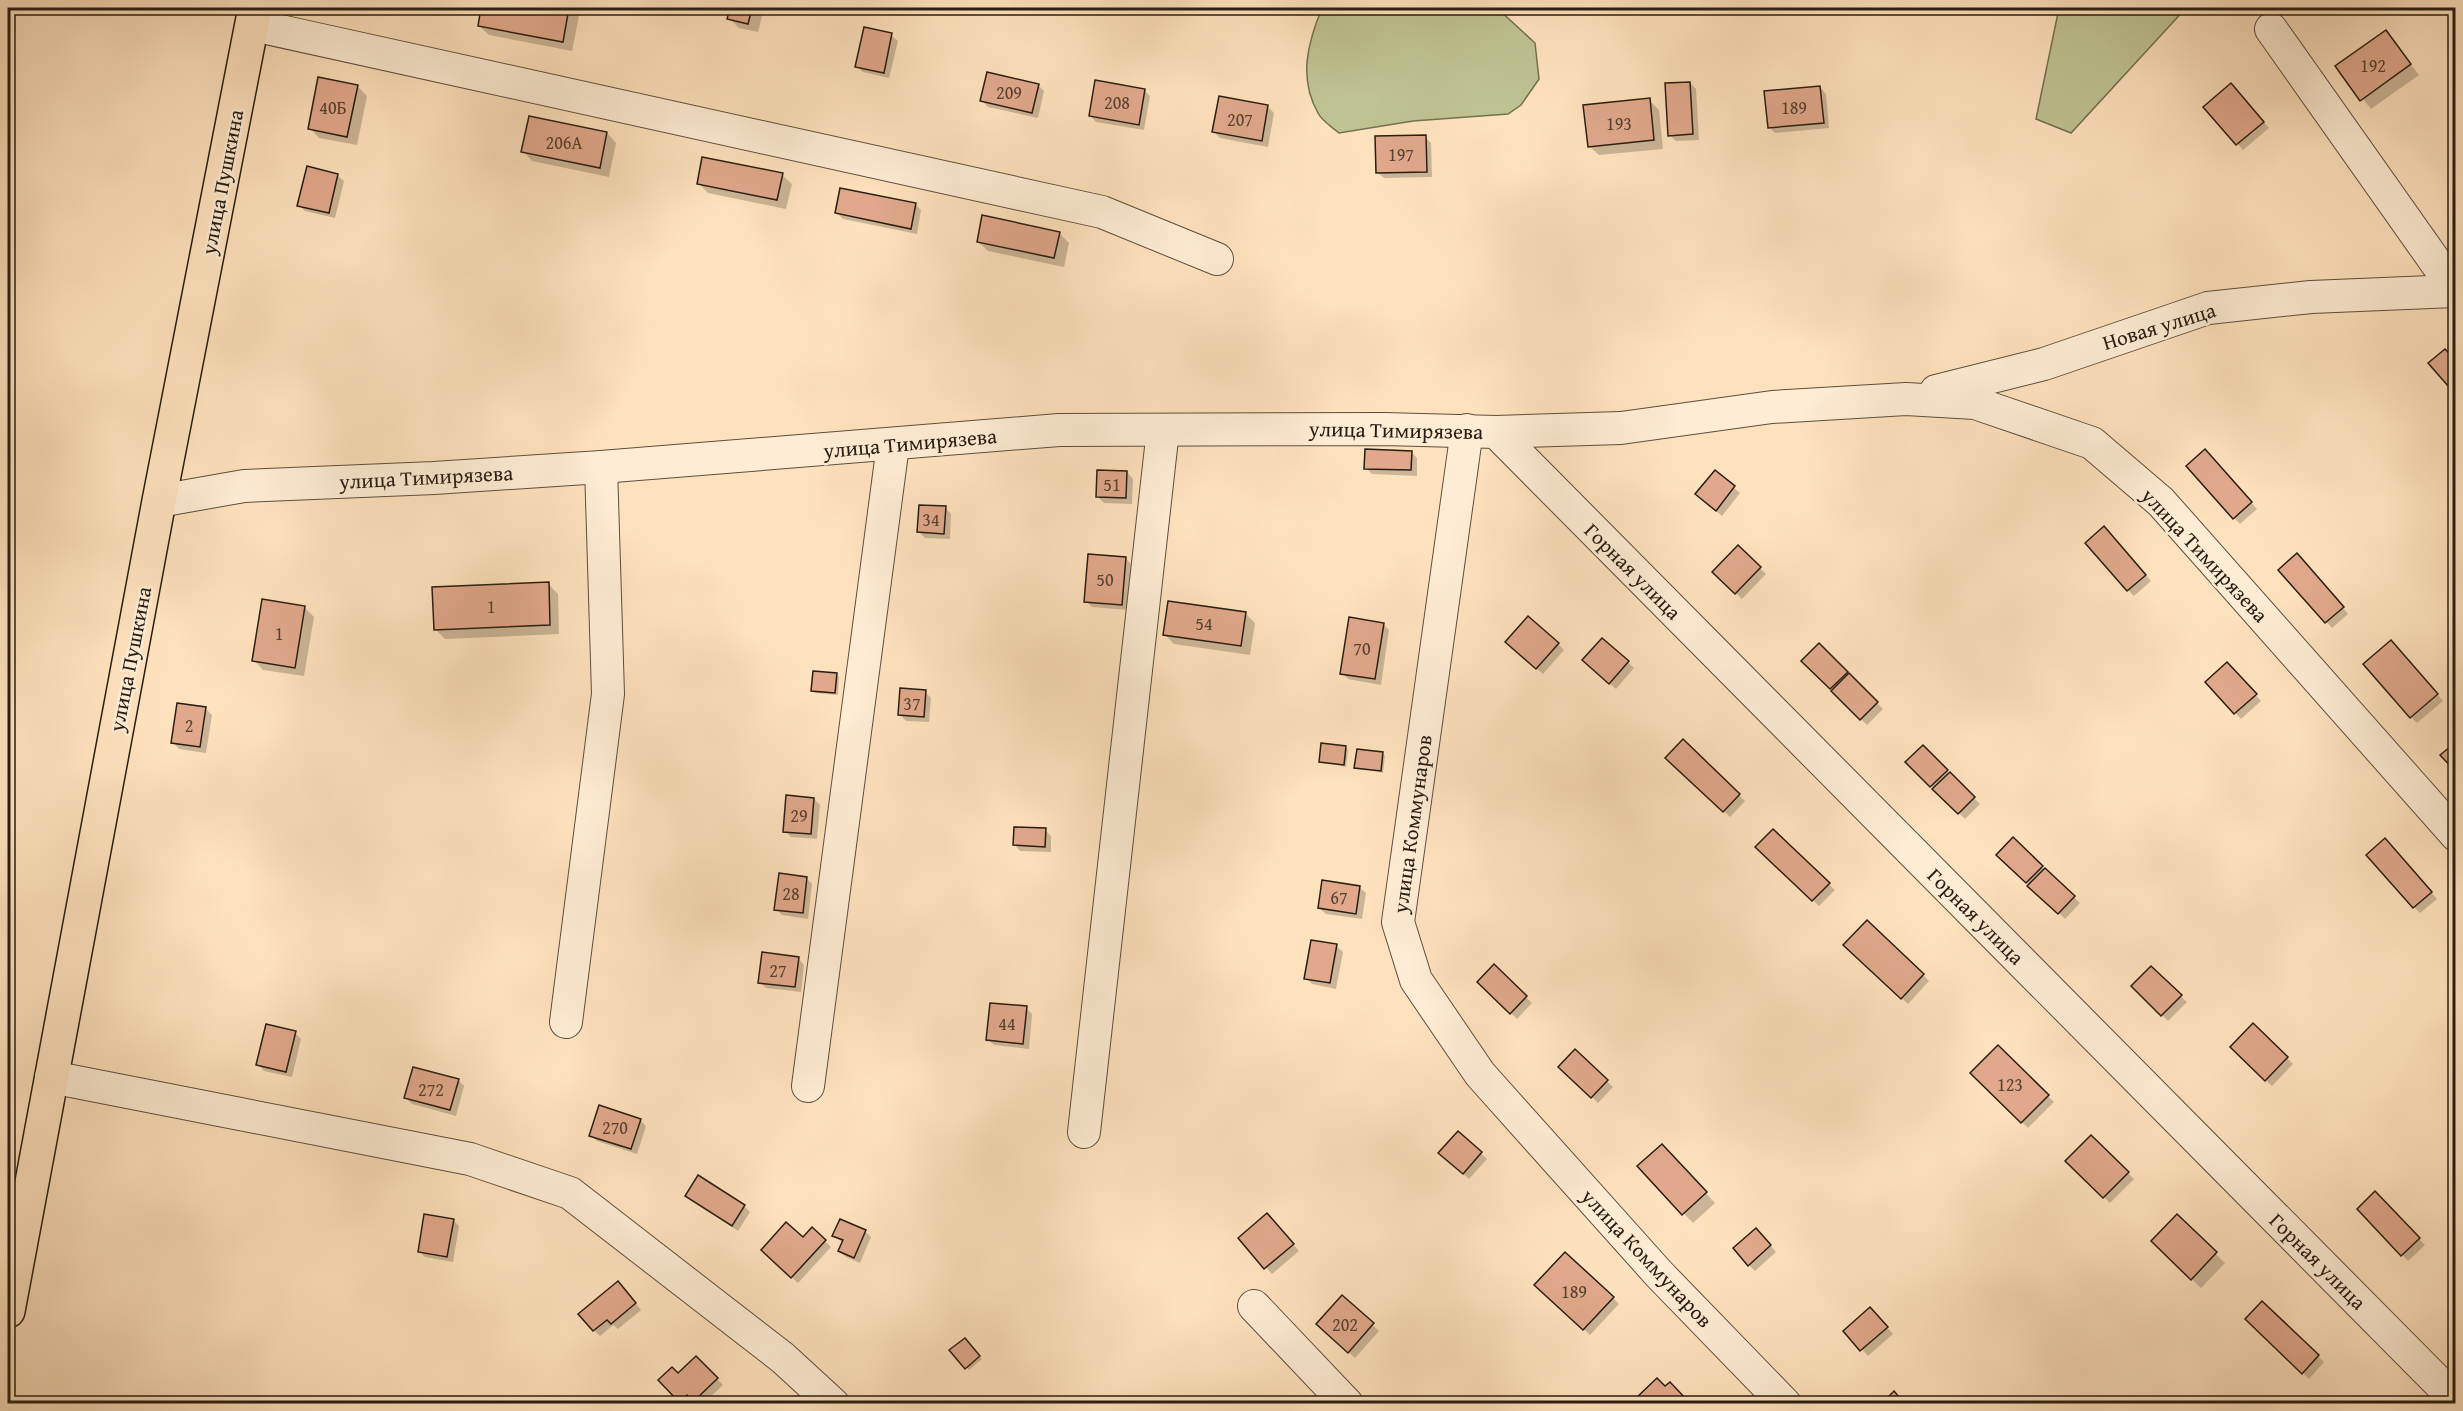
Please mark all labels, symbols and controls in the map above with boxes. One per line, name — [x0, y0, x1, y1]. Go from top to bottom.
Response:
house number: 192 — [2360, 52, 2386, 79]
house number: 209 — [996, 79, 1022, 106]
house number: 208 — [1104, 89, 1130, 116]
house number: 40Б — [319, 94, 347, 121]
house number: 189 — [1781, 94, 1807, 121]
house number: 207 — [1227, 106, 1253, 133]
street label: улица Пушкина — [193, 107, 251, 258]
house number: 193 — [1606, 110, 1632, 137]
house number: 206А — [546, 129, 583, 156]
house number: 197 — [1388, 141, 1414, 168]
street label: Новая улица — [2099, 294, 2219, 358]
street label: улица Тимирязева — [1308, 413, 1483, 447]
street label: улица Тимирязева — [821, 420, 998, 466]
street label: улица Тимирязева — [337, 457, 514, 497]
house number: 51 — [1103, 471, 1121, 498]
street label: улица Тимирязева — [2134, 480, 2276, 629]
house number: 34 — [922, 506, 940, 533]
street label: Горная улица — [1577, 515, 1689, 627]
house number: 50 — [1096, 566, 1114, 593]
street label: улица Пушкина — [101, 584, 159, 735]
house number: 1 — [487, 593, 495, 620]
house number: 54 — [1195, 610, 1213, 637]
house number: 1 — [275, 620, 283, 647]
house number: 70 — [1353, 635, 1371, 662]
house number: 37 — [903, 690, 921, 717]
house number: 2 — [185, 712, 193, 739]
street label: улица Коммунаров — [1384, 733, 1440, 916]
house number: 29 — [790, 802, 808, 829]
street label: Горная улица — [1920, 860, 2032, 972]
house number: 28 — [782, 880, 800, 907]
house number: 67 — [1330, 884, 1348, 911]
house number: 27 — [769, 957, 787, 984]
house number: 44 — [998, 1010, 1016, 1037]
house number: 123 — [1997, 1071, 2023, 1098]
house number: 272 — [418, 1076, 444, 1103]
house number: 270 — [602, 1114, 628, 1141]
street label: улица Коммунаров — [1574, 1181, 1720, 1334]
street label: Горная улица — [2262, 1205, 2374, 1317]
house number: 189 — [1561, 1278, 1587, 1305]
house number: 202 — [1332, 1311, 1358, 1338]

